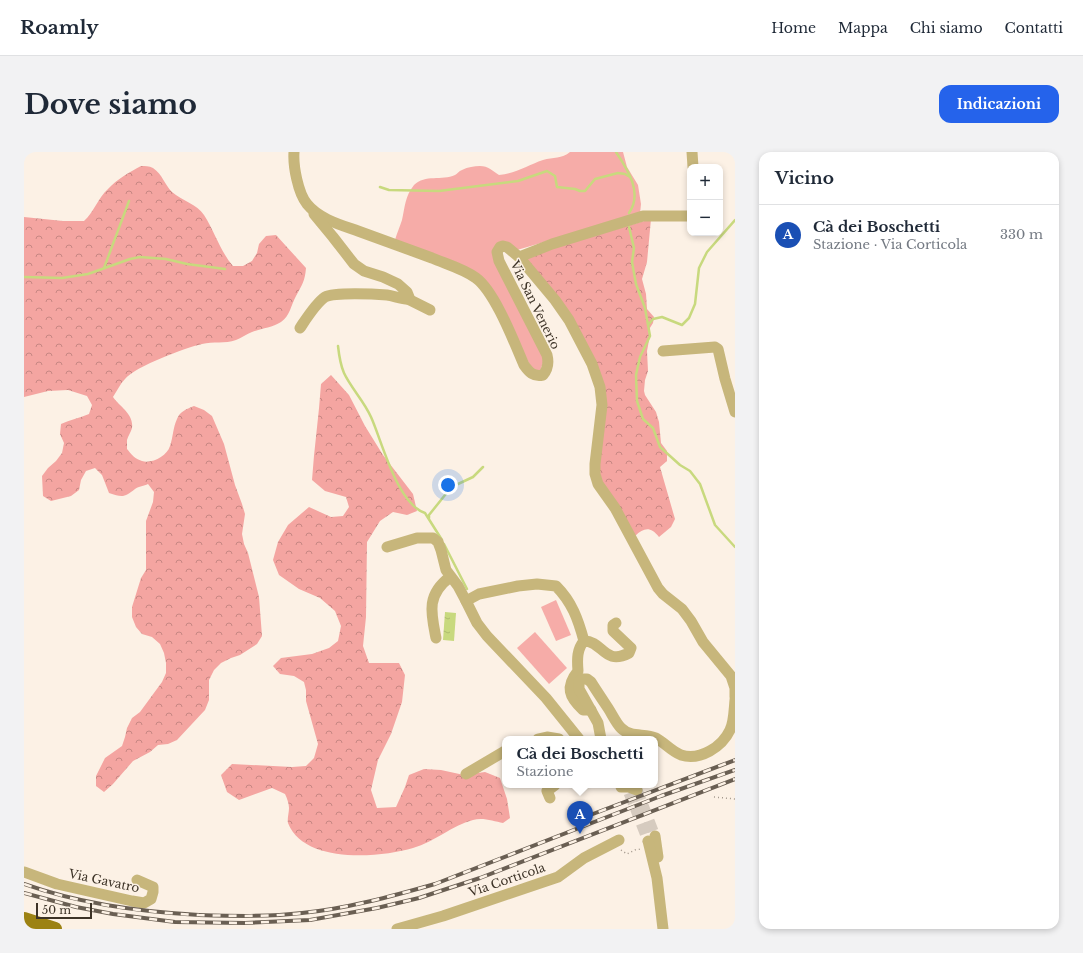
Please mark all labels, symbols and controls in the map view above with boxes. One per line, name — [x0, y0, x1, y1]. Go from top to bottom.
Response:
text: Roamly — [20, 16, 99, 39]
text: Home — [771, 19, 816, 37]
text: Mappa — [838, 19, 888, 37]
text: Chi siamo — [910, 19, 983, 37]
text: Contatti — [1005, 19, 1063, 37]
button: Indicazioni — [939, 85, 1059, 123]
text: Dove siamo — [24, 87, 197, 122]
map controls — [687, 164, 723, 236]
button: + — [687, 164, 723, 200]
text: Vicino — [775, 168, 834, 189]
button: − — [687, 200, 723, 236]
text: Cà dei Boschetti — [813, 217, 940, 236]
text: A — [783, 226, 793, 243]
text: 330 m — [1000, 226, 1043, 243]
text: Stazione · Via Corticola — [813, 236, 967, 253]
street label: Via San Venerio — [507, 257, 564, 352]
your location — [438, 475, 458, 495]
popup — [502, 736, 658, 788]
text: Cà dei Boschetti — [516, 744, 644, 763]
text: Stazione — [516, 763, 573, 780]
pin: A — [567, 801, 593, 834]
street label: Via Corticola — [466, 859, 547, 900]
street label: Via Gavatro — [66, 865, 141, 895]
scale bar — [36, 901, 92, 920]
text: 50 m — [42, 903, 71, 917]

